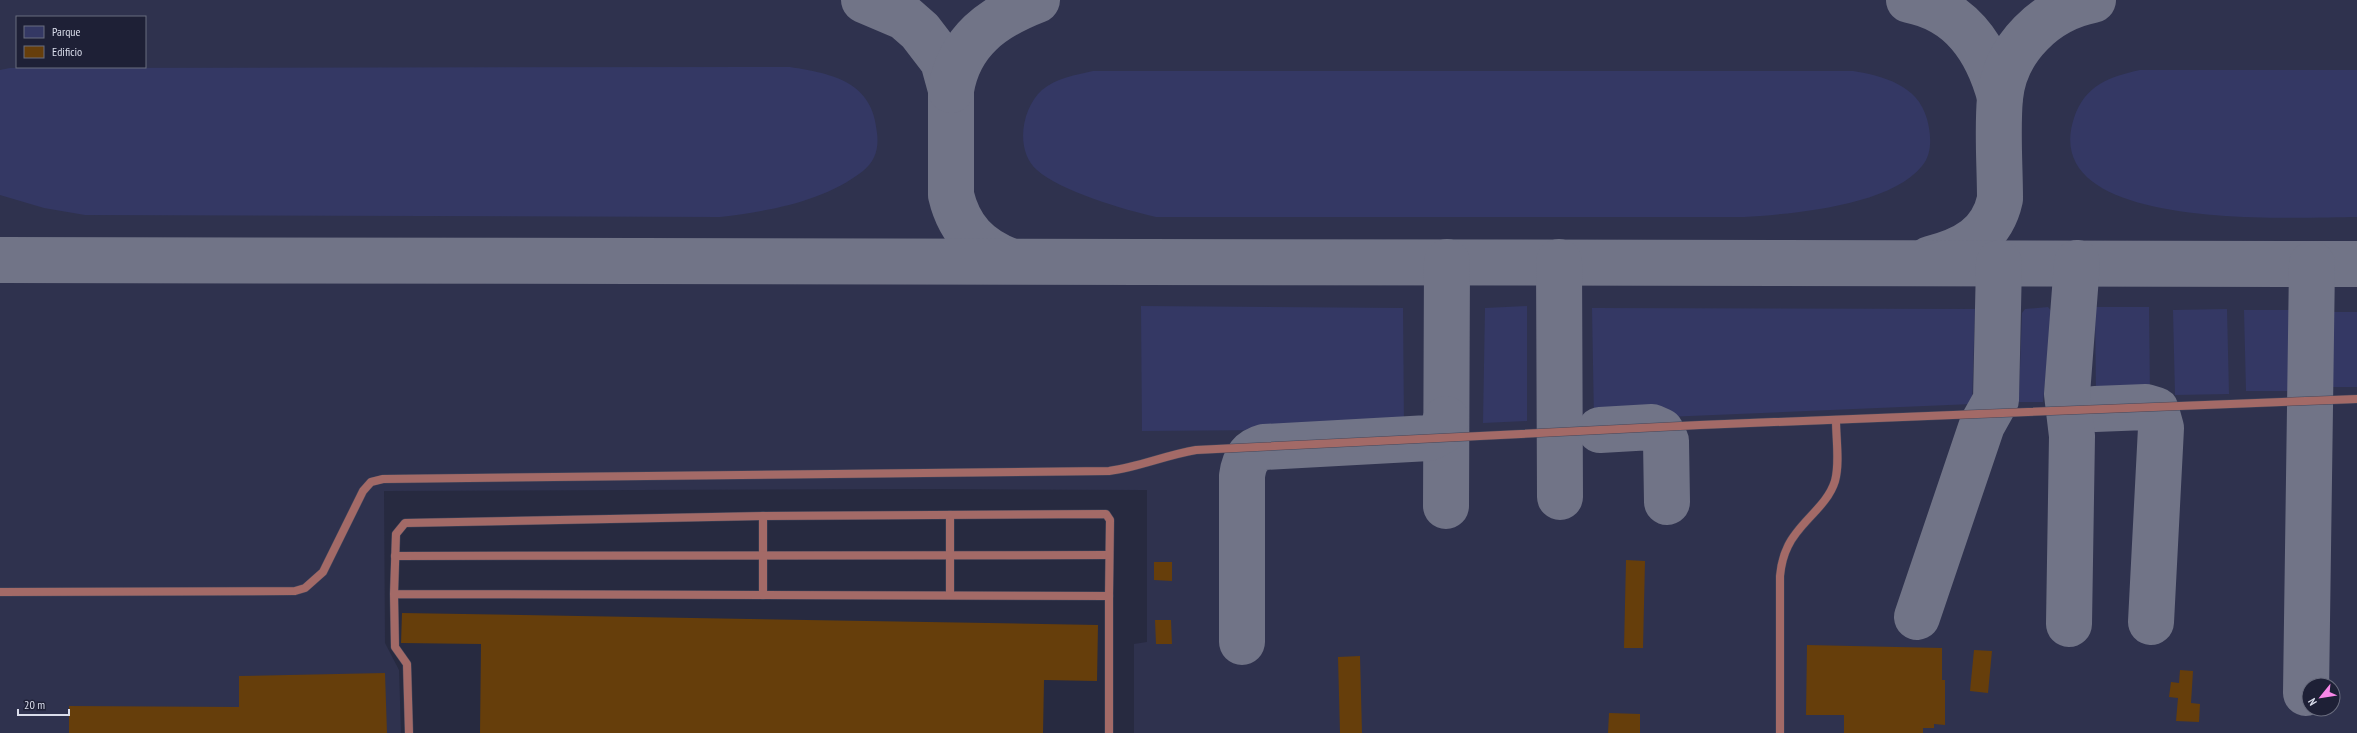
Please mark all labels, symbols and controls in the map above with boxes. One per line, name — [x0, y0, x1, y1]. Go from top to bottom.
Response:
legend — [16, 16, 146, 68]
text: Parque — [52, 24, 81, 39]
text: Edificio — [52, 44, 82, 59]
north arrow — [2301, 677, 2341, 717]
scale bar — [18, 691, 69, 717]
text: N — [2305, 696, 2320, 708]
text: 20 m — [24, 697, 45, 712]

